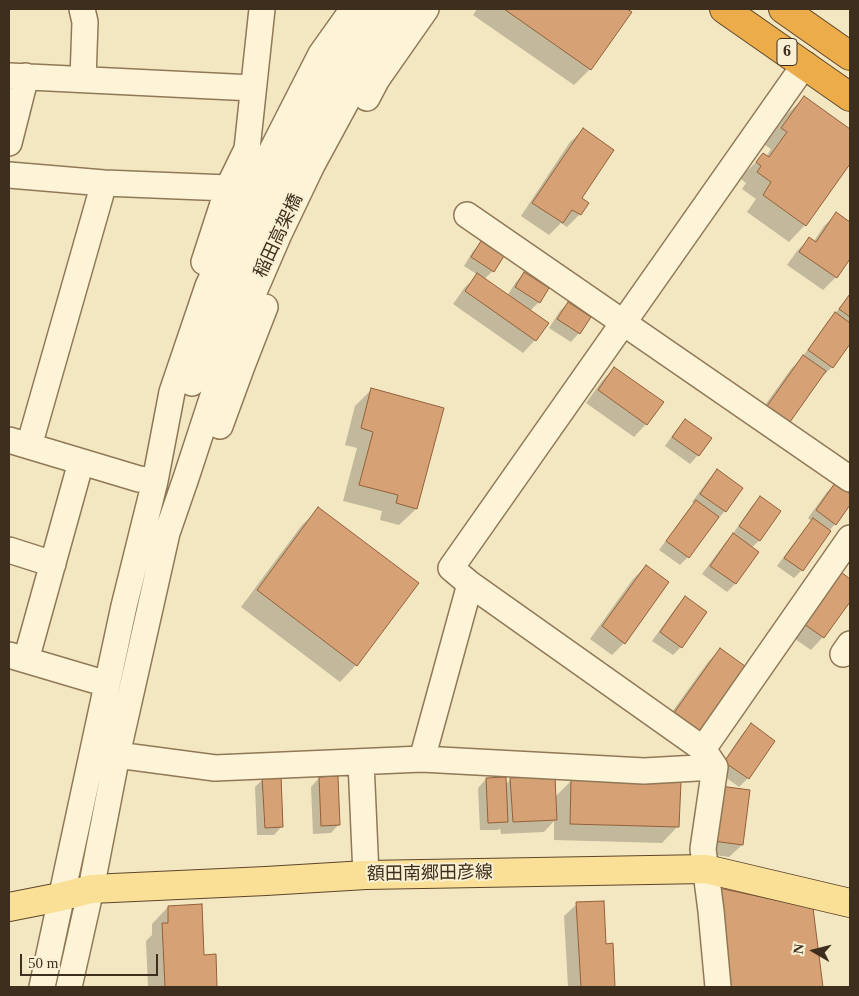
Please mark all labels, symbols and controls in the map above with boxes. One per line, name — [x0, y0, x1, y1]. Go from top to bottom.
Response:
road number: 6 — [777, 38, 797, 66]
street label: 稲田高架橋 — [250, 191, 308, 281]
street label: 額田南郷田彦線 — [367, 862, 493, 886]
north arrow — [789, 926, 839, 976]
text: N — [791, 943, 807, 955]
scale bar — [22, 944, 160, 976]
text: 50 m — [28, 955, 58, 971]

